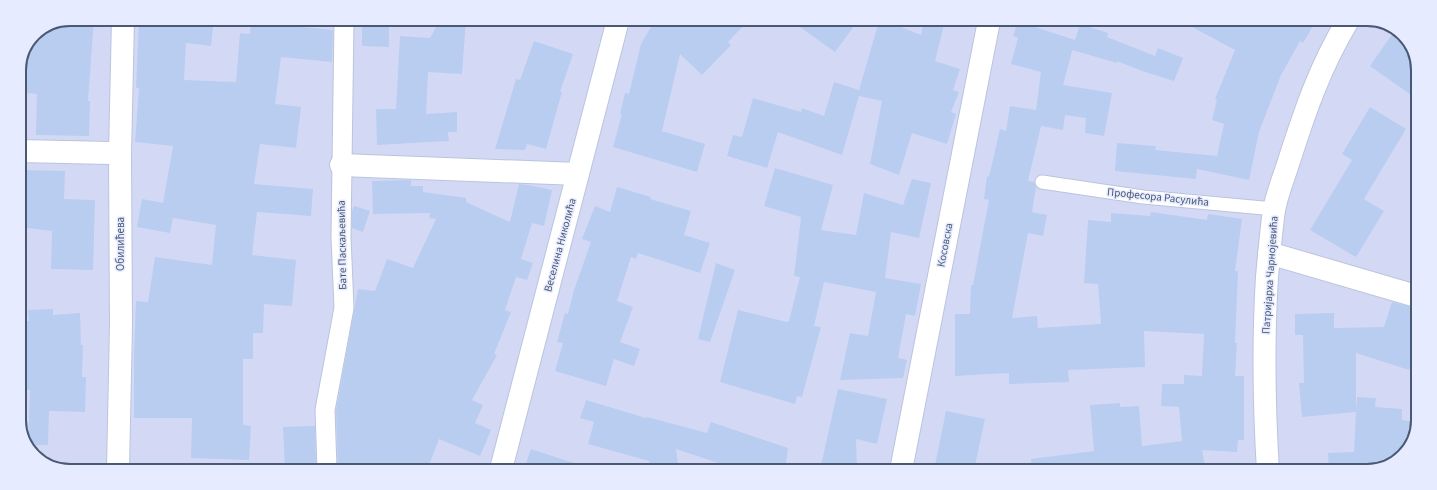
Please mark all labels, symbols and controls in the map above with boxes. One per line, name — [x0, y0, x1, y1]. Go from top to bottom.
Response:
street label: Професора Расулића — [1106, 184, 1210, 210]
street label: Веселина Николића — [540, 197, 580, 293]
street label: Бате Паскаљевића — [334, 200, 350, 290]
street label: Патријарха Чарнојевића — [1258, 215, 1282, 335]
street label: Обилићева — [113, 217, 128, 271]
street label: Косовска — [933, 222, 957, 268]

